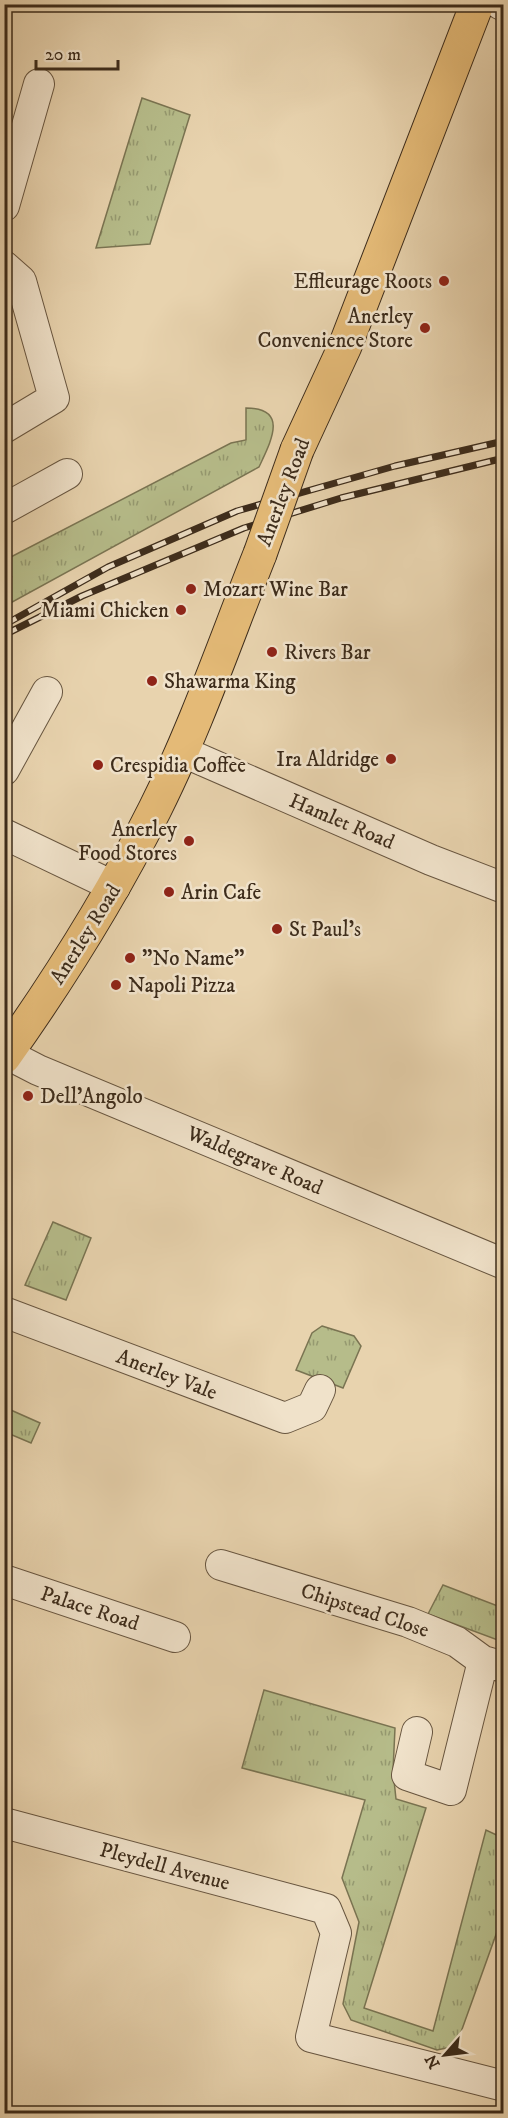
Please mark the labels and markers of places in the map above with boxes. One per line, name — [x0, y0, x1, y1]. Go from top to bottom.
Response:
place label: Effleurage Roots — [293, 269, 432, 295]
marker: Effleurage Roots — [437, 274, 451, 288]
place label: Anerley Convenience Store — [257, 304, 414, 354]
marker: Anerley Convenience Store — [418, 321, 432, 335]
place label: Mozart Wine Bar — [203, 577, 348, 603]
marker: Mozart Wine Bar — [184, 582, 198, 596]
place label: Miami Chicken — [40, 598, 169, 624]
marker: Miami Chicken — [174, 603, 188, 617]
place label: Rivers Bar — [284, 640, 371, 666]
marker: Rivers Bar — [265, 645, 279, 659]
place label: Shawarma King — [164, 669, 296, 695]
marker: Shawarma King — [145, 674, 159, 688]
place label: Ira Aldridge — [276, 747, 379, 773]
marker: Ira Aldridge — [384, 752, 398, 766]
place label: Crespidia Coffee — [110, 753, 246, 779]
marker: Crespidia Coffee — [91, 758, 105, 772]
place label: Anerley Food Stores — [78, 817, 178, 867]
marker: Anerley Food Stores — [182, 834, 196, 848]
place label: Arin Cafe — [181, 880, 262, 906]
marker: Arin Cafe — [162, 885, 176, 899]
place label: St Paul's — [289, 917, 361, 943]
marker: St Paul's — [270, 922, 284, 936]
place label: "No Name" — [142, 946, 244, 972]
marker: "No Name" — [123, 951, 137, 965]
place label: Napoli Pizza — [128, 973, 235, 999]
marker: Napoli Pizza — [109, 978, 123, 992]
place label: Dell'Angolo — [40, 1084, 143, 1110]
marker: Dell'Angolo — [21, 1089, 35, 1103]

